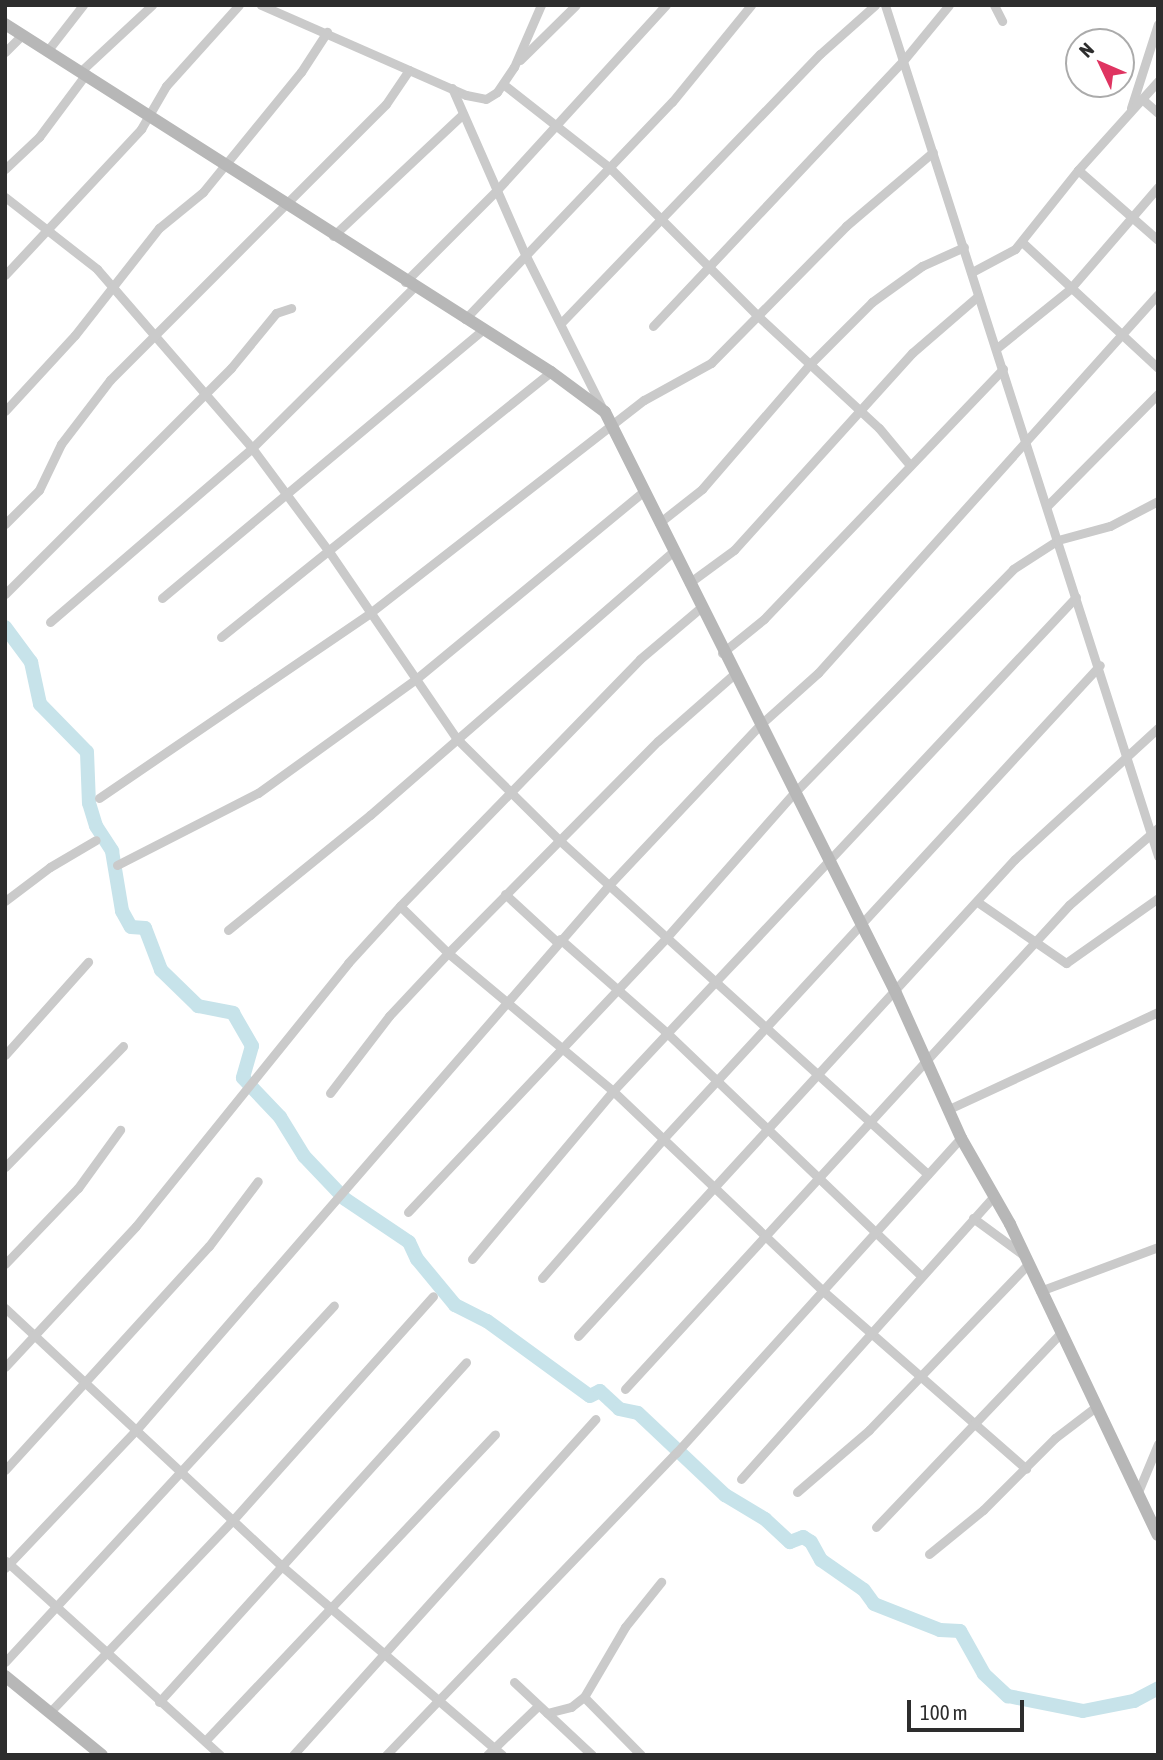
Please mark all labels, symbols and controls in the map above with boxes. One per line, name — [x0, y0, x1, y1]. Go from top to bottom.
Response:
north arrow — [1065, 28, 1135, 98]
text: N — [1075, 38, 1098, 61]
scale bar — [911, 1686, 1028, 1730]
text: 100 m — [920, 1700, 968, 1724]

